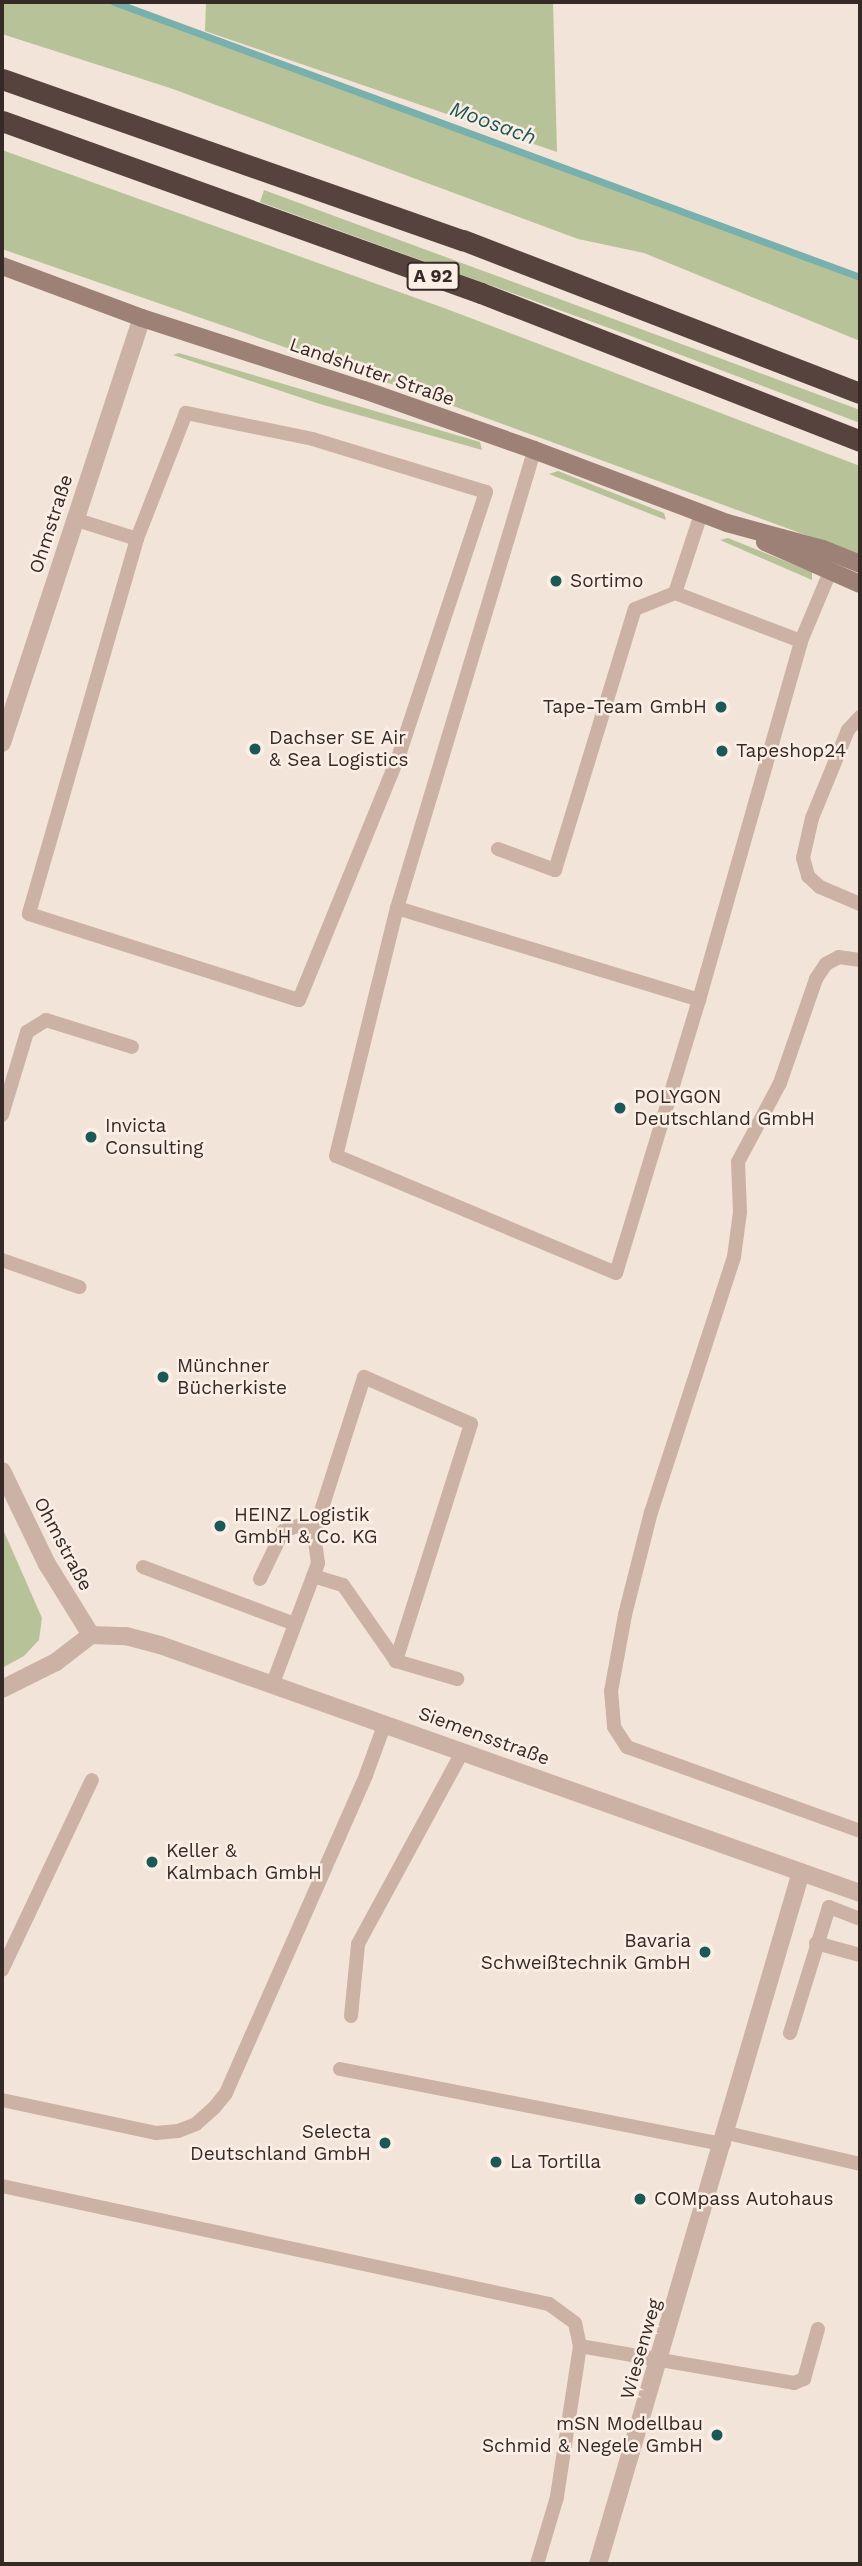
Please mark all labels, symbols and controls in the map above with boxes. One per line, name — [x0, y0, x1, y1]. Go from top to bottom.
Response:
water label: Moosach — [447, 96, 539, 150]
road number: A 92 — [405, 262, 461, 290]
street label: Landshuter Straße — [286, 333, 458, 411]
street label: Ohmstraße — [24, 472, 78, 576]
place label: Sortimo — [570, 570, 643, 592]
marker: Sortimo — [548, 573, 564, 589]
place label: Tape-Team GmbH — [543, 696, 707, 718]
marker: Tape-Team GmbH — [713, 699, 729, 715]
place label: Dachser SE Air & Sea Logistics — [269, 727, 409, 771]
place label: Tapeshop24 — [736, 740, 846, 762]
marker: Dachser SE Air & Sea Logistics — [247, 741, 263, 757]
marker: Tapeshop24 — [714, 743, 730, 759]
place label: POLYGON Deutschland GmbH — [634, 1086, 815, 1130]
marker: POLYGON Deutschland GmbH — [612, 1100, 628, 1116]
place label: Invicta Consulting — [105, 1115, 203, 1159]
marker: Invicta Consulting — [83, 1129, 99, 1145]
place label: Münchner Bücherkiste — [177, 1355, 287, 1399]
marker: Münchner Bücherkiste — [155, 1369, 171, 1385]
street label: Ohmstraße — [29, 1493, 97, 1595]
place label: HEINZ Logistik GmbH & Co. KG — [234, 1504, 378, 1548]
marker: HEINZ Logistik GmbH & Co. KG — [212, 1518, 228, 1534]
street label: Siemensstraße — [415, 1702, 553, 1770]
place label: Keller & Kalmbach GmbH — [166, 1840, 322, 1884]
marker: Keller & Kalmbach GmbH — [144, 1854, 160, 1870]
place label: Bavaria Schweißtechnik GmbH — [480, 1930, 691, 1974]
marker: Bavaria Schweißtechnik GmbH — [697, 1944, 713, 1960]
place label: Selecta Deutschland GmbH — [190, 2121, 371, 2165]
marker: Selecta Deutschland GmbH — [377, 2135, 393, 2151]
place label: La Tortilla — [510, 2151, 602, 2173]
marker: La Tortilla — [488, 2154, 504, 2170]
place label: COMpass Autohaus — [654, 2188, 834, 2210]
marker: COMpass Autohaus — [632, 2191, 648, 2207]
street label: Wiesenweg — [616, 2296, 666, 2402]
place label: mSN Modellbau Schmid & Negele GmbH — [482, 2413, 703, 2457]
marker: mSN Modellbau Schmid & Negele GmbH — [709, 2427, 725, 2443]

